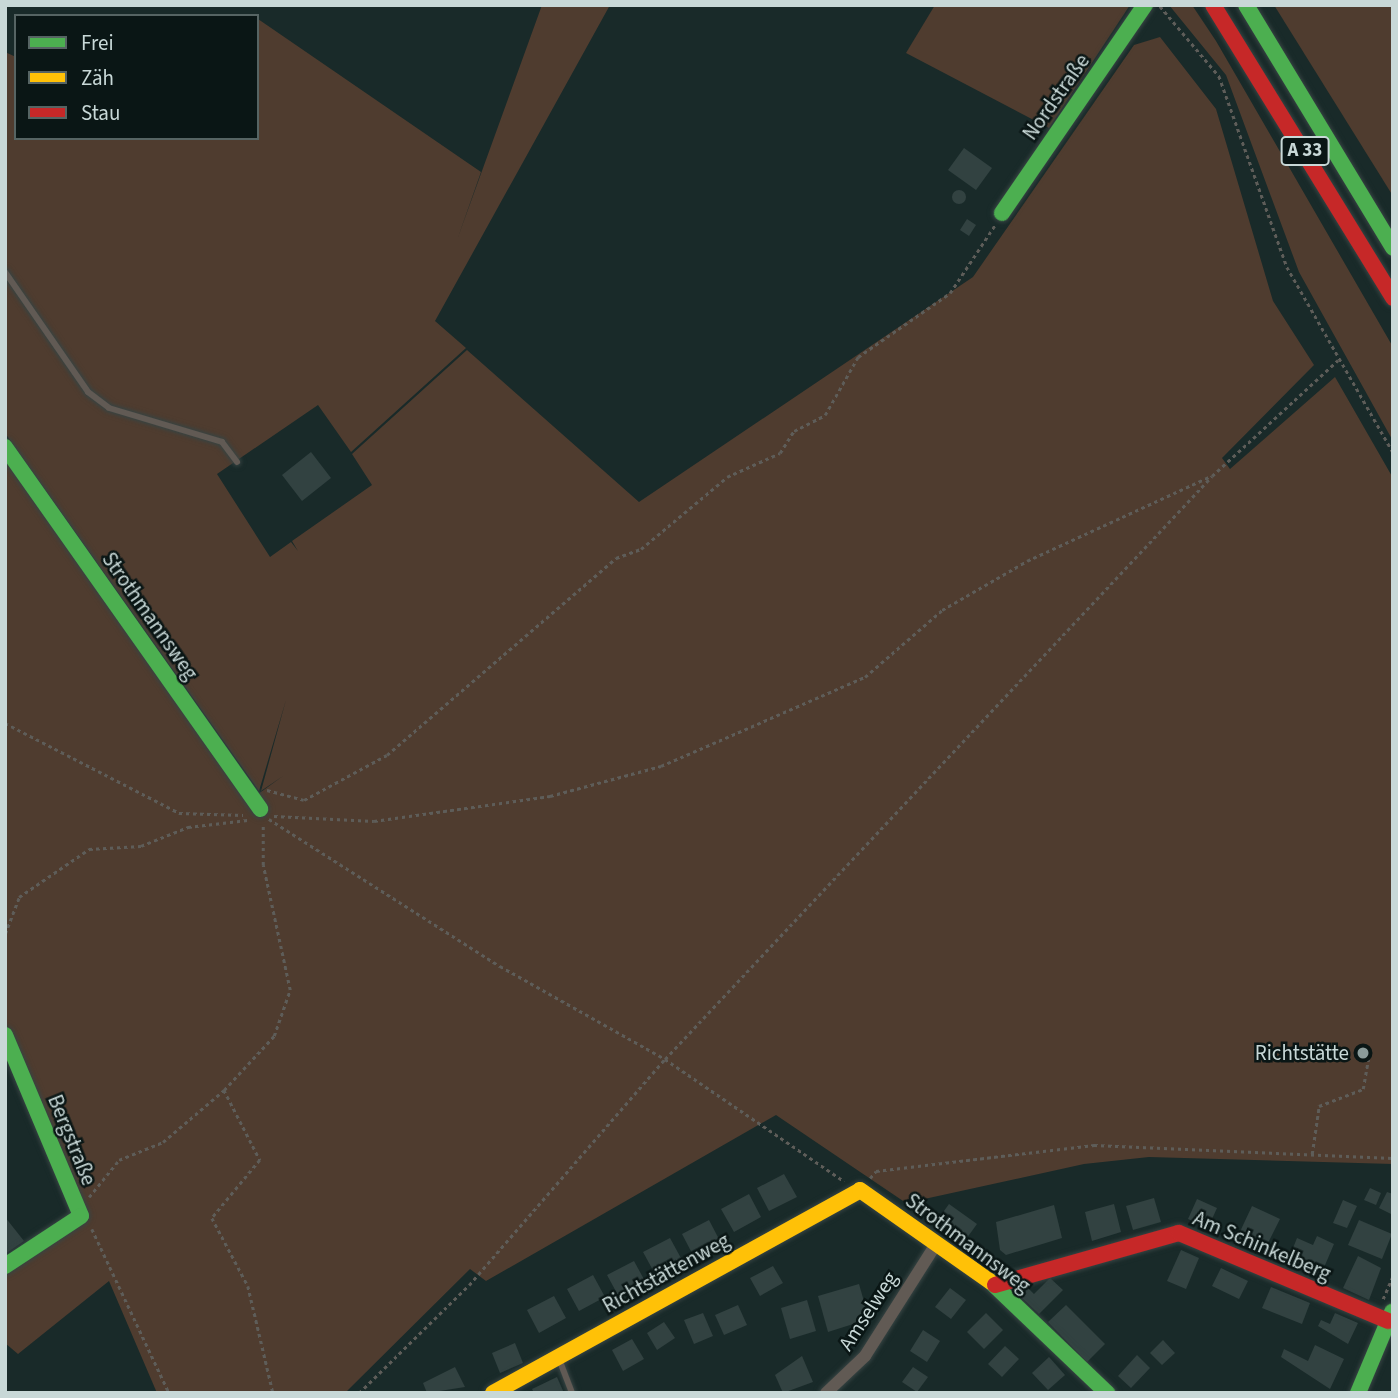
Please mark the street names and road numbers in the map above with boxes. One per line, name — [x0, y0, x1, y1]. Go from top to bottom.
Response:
street label: Nordstraße — [1017, 49, 1095, 145]
road number: A 33 — [1280, 136, 1330, 167]
street label: Strothmannsweg — [97, 547, 203, 685]
street label: Bergstraße — [42, 1091, 102, 1189]
street label: Strothmannsweg — [901, 1188, 1035, 1298]
street label: Am Schinkelberg — [1189, 1206, 1335, 1286]
street label: Richtstättenweg — [598, 1228, 734, 1318]
street label: Amselweg — [833, 1267, 903, 1355]

